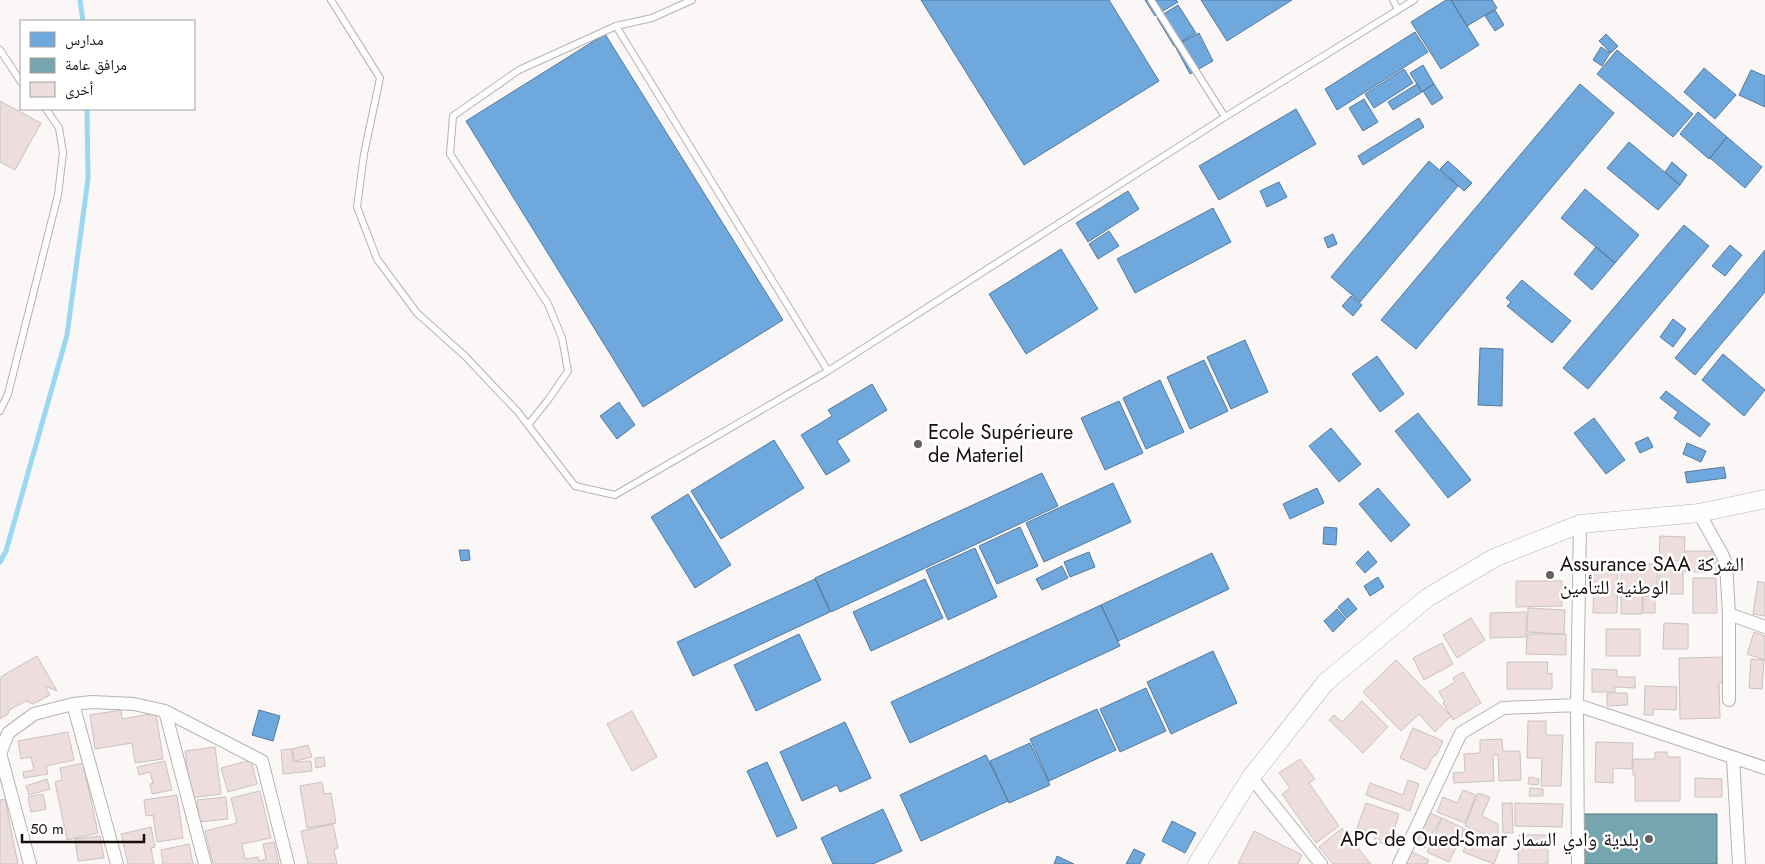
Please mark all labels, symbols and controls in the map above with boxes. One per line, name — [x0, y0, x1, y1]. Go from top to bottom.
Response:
legend — [20, 20, 195, 110]
text: مدارس — [65, 29, 104, 51]
text: مرافق عامة — [65, 54, 127, 76]
text: أخرى — [65, 79, 94, 101]
place label: Ecole Supérieure de Materiel — [928, 418, 1073, 470]
marker: Ecole Supérieure de Materiel — [912, 438, 924, 450]
place label: Assurance SAA الشركة الوطنية للتأمين — [1560, 550, 1744, 602]
marker: Assurance SAA الشركة الوطنية للتأمين — [1544, 569, 1556, 581]
scale bar — [22, 812, 145, 844]
text: 50 m — [30, 818, 64, 840]
place label: APC de Oued-Smar بلدية وادي السمار — [1340, 825, 1639, 855]
marker: APC de Oued-Smar بلدية وادي السمار — [1643, 833, 1655, 845]

